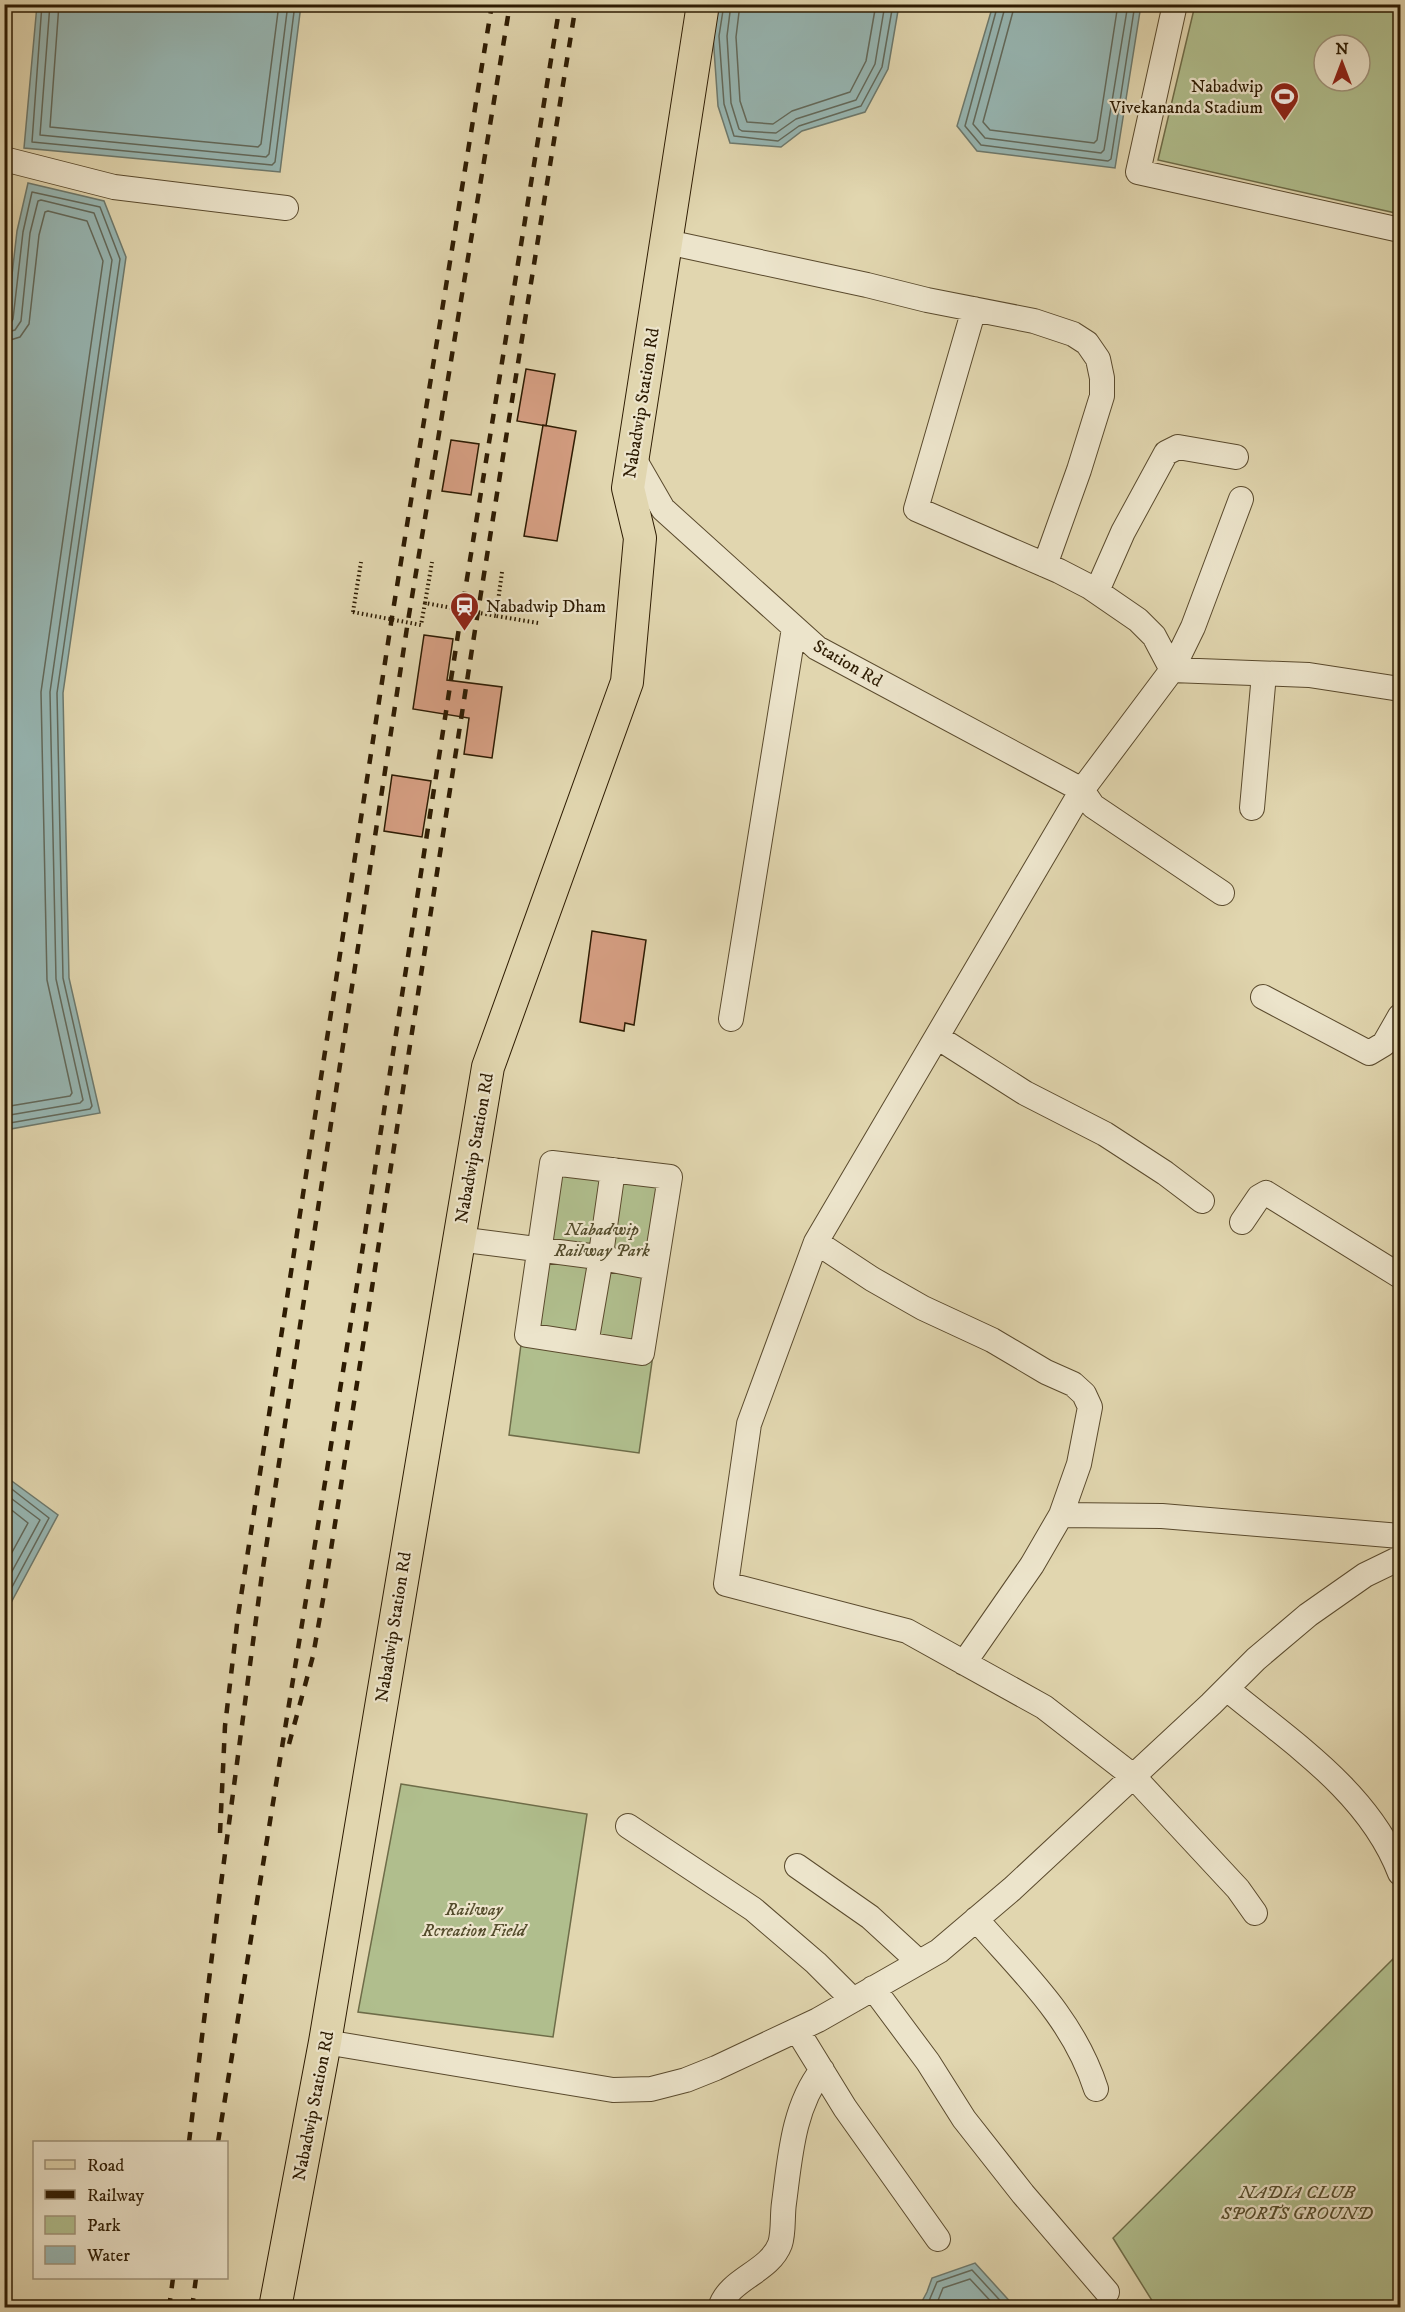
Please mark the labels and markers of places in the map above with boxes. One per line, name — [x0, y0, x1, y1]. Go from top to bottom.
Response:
place label: Nabadwip Vivekananda Stadium — [1109, 76, 1263, 119]
sports icon: Nabadwip Vivekananda Stadium — [1268, 80, 1300, 122]
station icon: Nabadwip Dham — [449, 590, 481, 632]
place label: Nabadwip Dham — [486, 596, 606, 618]

